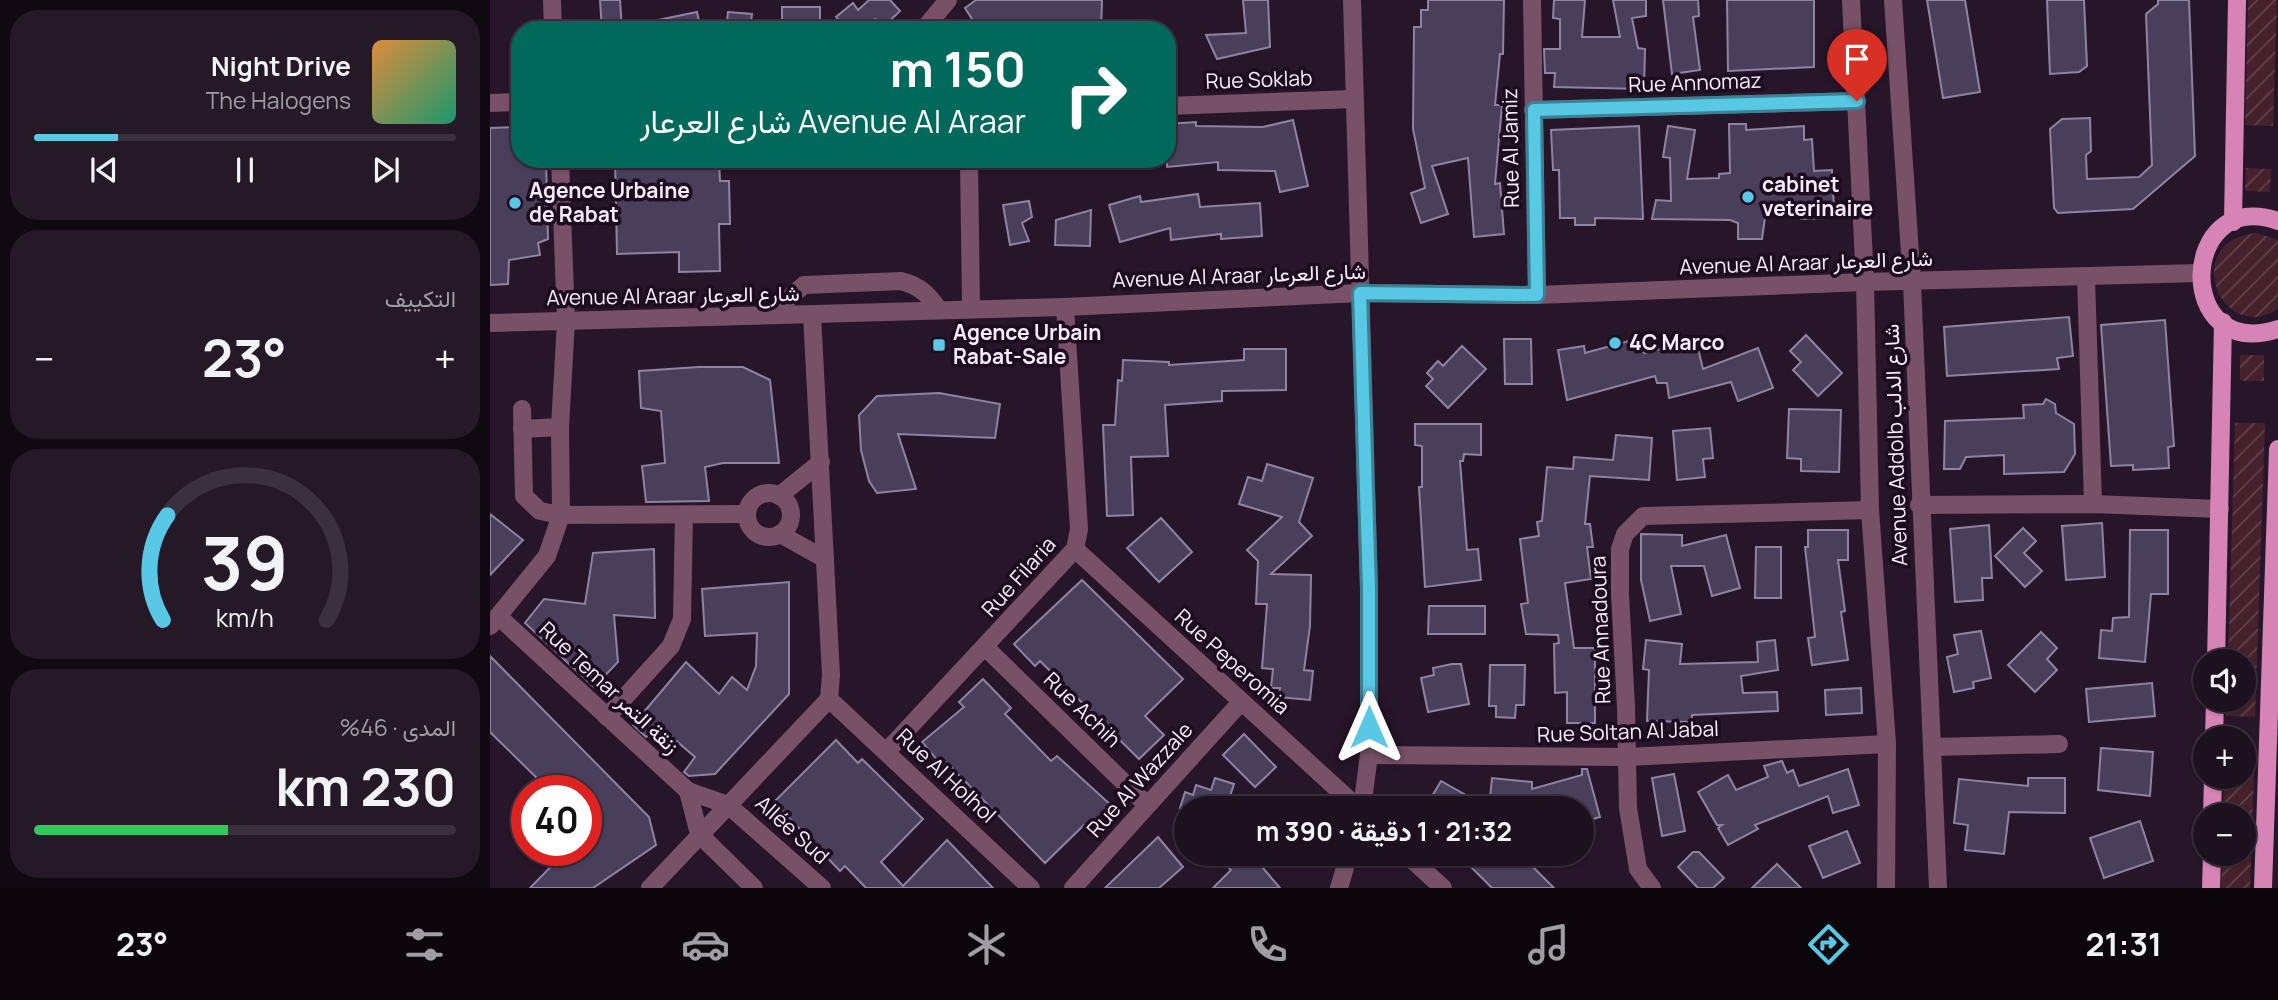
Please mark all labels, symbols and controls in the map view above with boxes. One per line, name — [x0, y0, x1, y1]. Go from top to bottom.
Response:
pin — [1827, 29, 1887, 101]
text: 150 m — [890, 35, 1026, 102]
icon: arrive — [1838, 40, 1876, 78]
text: Night Drive — [211, 48, 351, 84]
icon: right — [1050, 49, 1141, 140]
street label: Rue Soklab — [1205, 63, 1313, 95]
street label: Rue Annomaz — [1628, 66, 1762, 98]
text: The Halogens — [206, 84, 351, 116]
street label: Rue Al Jamiz — [1495, 88, 1525, 208]
text: Avenue Al Araar شارع العرعار — [640, 99, 1026, 143]
icon: previous — [85, 151, 123, 189]
icon: pause — [226, 151, 264, 189]
icon: next — [367, 151, 405, 189]
place label: cabinet veterinaire — [1762, 170, 1873, 222]
place label: Agence Urbaine de Rabat — [529, 176, 690, 228]
marker: cabinet veterinaire — [1740, 189, 1756, 205]
marker: Agence Urbaine de Rabat — [507, 195, 523, 211]
street label: Avenue Al Araar شارع العرعار — [1679, 244, 1933, 281]
street label: Avenue Al Araar شارع العرعار — [1112, 257, 1366, 294]
street label: Avenue Al Araar شارع العرعار — [546, 279, 800, 312]
text: التكييف — [385, 282, 456, 314]
place label: Agence Urbain Rabat-Sale — [953, 318, 1101, 370]
text: 23° — [202, 322, 287, 393]
street label: Avenue Addolb شارع الدلب — [1877, 323, 1914, 567]
place label: 4C Marco — [1629, 328, 1724, 356]
text: − — [34, 332, 55, 384]
text: + — [434, 332, 456, 384]
marker: 4C Marco — [1607, 335, 1623, 351]
marker: Agence Urbain Rabat-Sale — [931, 337, 947, 353]
text: 39 — [201, 512, 289, 612]
street label: Rue Filaria — [975, 530, 1062, 622]
street label: Rue Annadoura — [1583, 555, 1617, 705]
text: km/h — [216, 600, 274, 635]
street label: Rue Peperomia — [1169, 602, 1296, 720]
street label: Rue Temar زنقة التمر — [534, 615, 686, 760]
map controls — [2193, 649, 2256, 866]
button: sound — [2193, 649, 2256, 712]
street label: Rue Achih — [1038, 666, 1127, 753]
position arrow — [1332, 690, 1406, 764]
text: المدى · 46% — [339, 711, 456, 743]
street label: Rue Soltan Al Jabal — [1537, 714, 1719, 748]
street label: Rue Al Wazzale — [1080, 716, 1198, 843]
street label: Rue Al Holhol — [891, 722, 1002, 829]
button: + — [2193, 726, 2256, 789]
text: 230 km — [275, 751, 456, 822]
speed limit sign: 40 — [511, 775, 602, 866]
street label: Allée Sud — [750, 789, 835, 870]
button: − — [2193, 803, 2256, 866]
text: 21:32 · 1 دقيقة · 390 m — [1256, 813, 1512, 849]
icon: filters — [400, 920, 449, 969]
icon: car — [681, 920, 730, 969]
icon: climate — [962, 920, 1011, 969]
icon: phone — [1243, 920, 1292, 969]
icon: music — [1524, 920, 1573, 969]
icon: directions — [1804, 920, 1853, 969]
text: 23° — [116, 922, 168, 966]
text: 21:31 — [2085, 922, 2162, 966]

